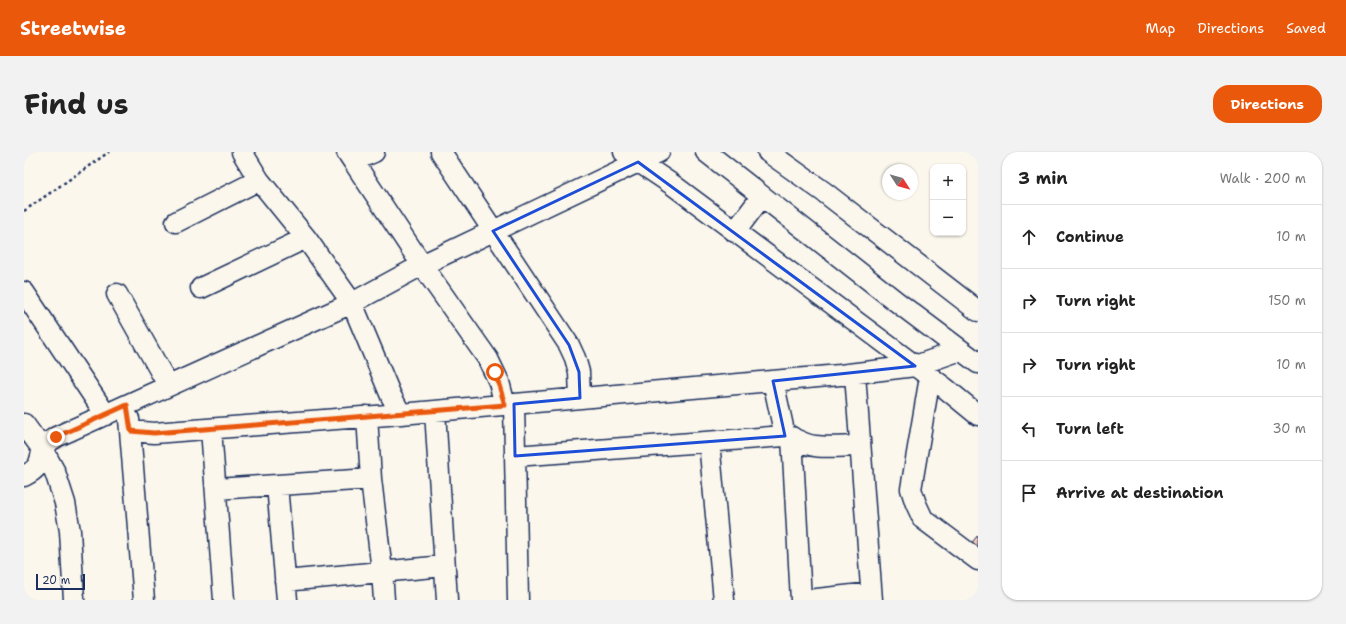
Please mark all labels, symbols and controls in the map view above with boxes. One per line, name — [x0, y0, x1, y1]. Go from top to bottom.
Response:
text: Streetwise — [20, 16, 126, 41]
text: Map — [1146, 19, 1176, 37]
text: Directions — [1198, 19, 1264, 37]
text: Saved — [1286, 19, 1326, 37]
text: Find us — [24, 85, 129, 123]
button: Directions — [1213, 85, 1322, 123]
north arrow — [882, 164, 918, 200]
map controls — [930, 164, 966, 236]
button: + — [930, 164, 966, 200]
text: 3 min — [1018, 167, 1068, 189]
text: Walk · 200 m — [1220, 170, 1306, 187]
button: − — [930, 200, 966, 236]
icon: ahead — [1018, 226, 1040, 248]
text: Continue — [1056, 227, 1124, 247]
text: 10 m — [1276, 228, 1306, 245]
icon: right — [1018, 290, 1040, 312]
text: Turn right — [1056, 291, 1136, 311]
text: 150 m — [1268, 292, 1306, 309]
icon: right — [1018, 354, 1040, 376]
text: Turn right — [1056, 355, 1136, 375]
text: 10 m — [1276, 356, 1306, 373]
route start — [486, 363, 504, 381]
icon: left — [1018, 418, 1040, 440]
text: Turn left — [1056, 419, 1124, 439]
text: 30 m — [1272, 420, 1306, 437]
route end — [47, 428, 65, 446]
icon: arrive — [1018, 482, 1040, 504]
text: Arrive at destination — [1056, 483, 1224, 503]
scale bar — [36, 572, 85, 591]
text: 20 m — [42, 573, 70, 588]

